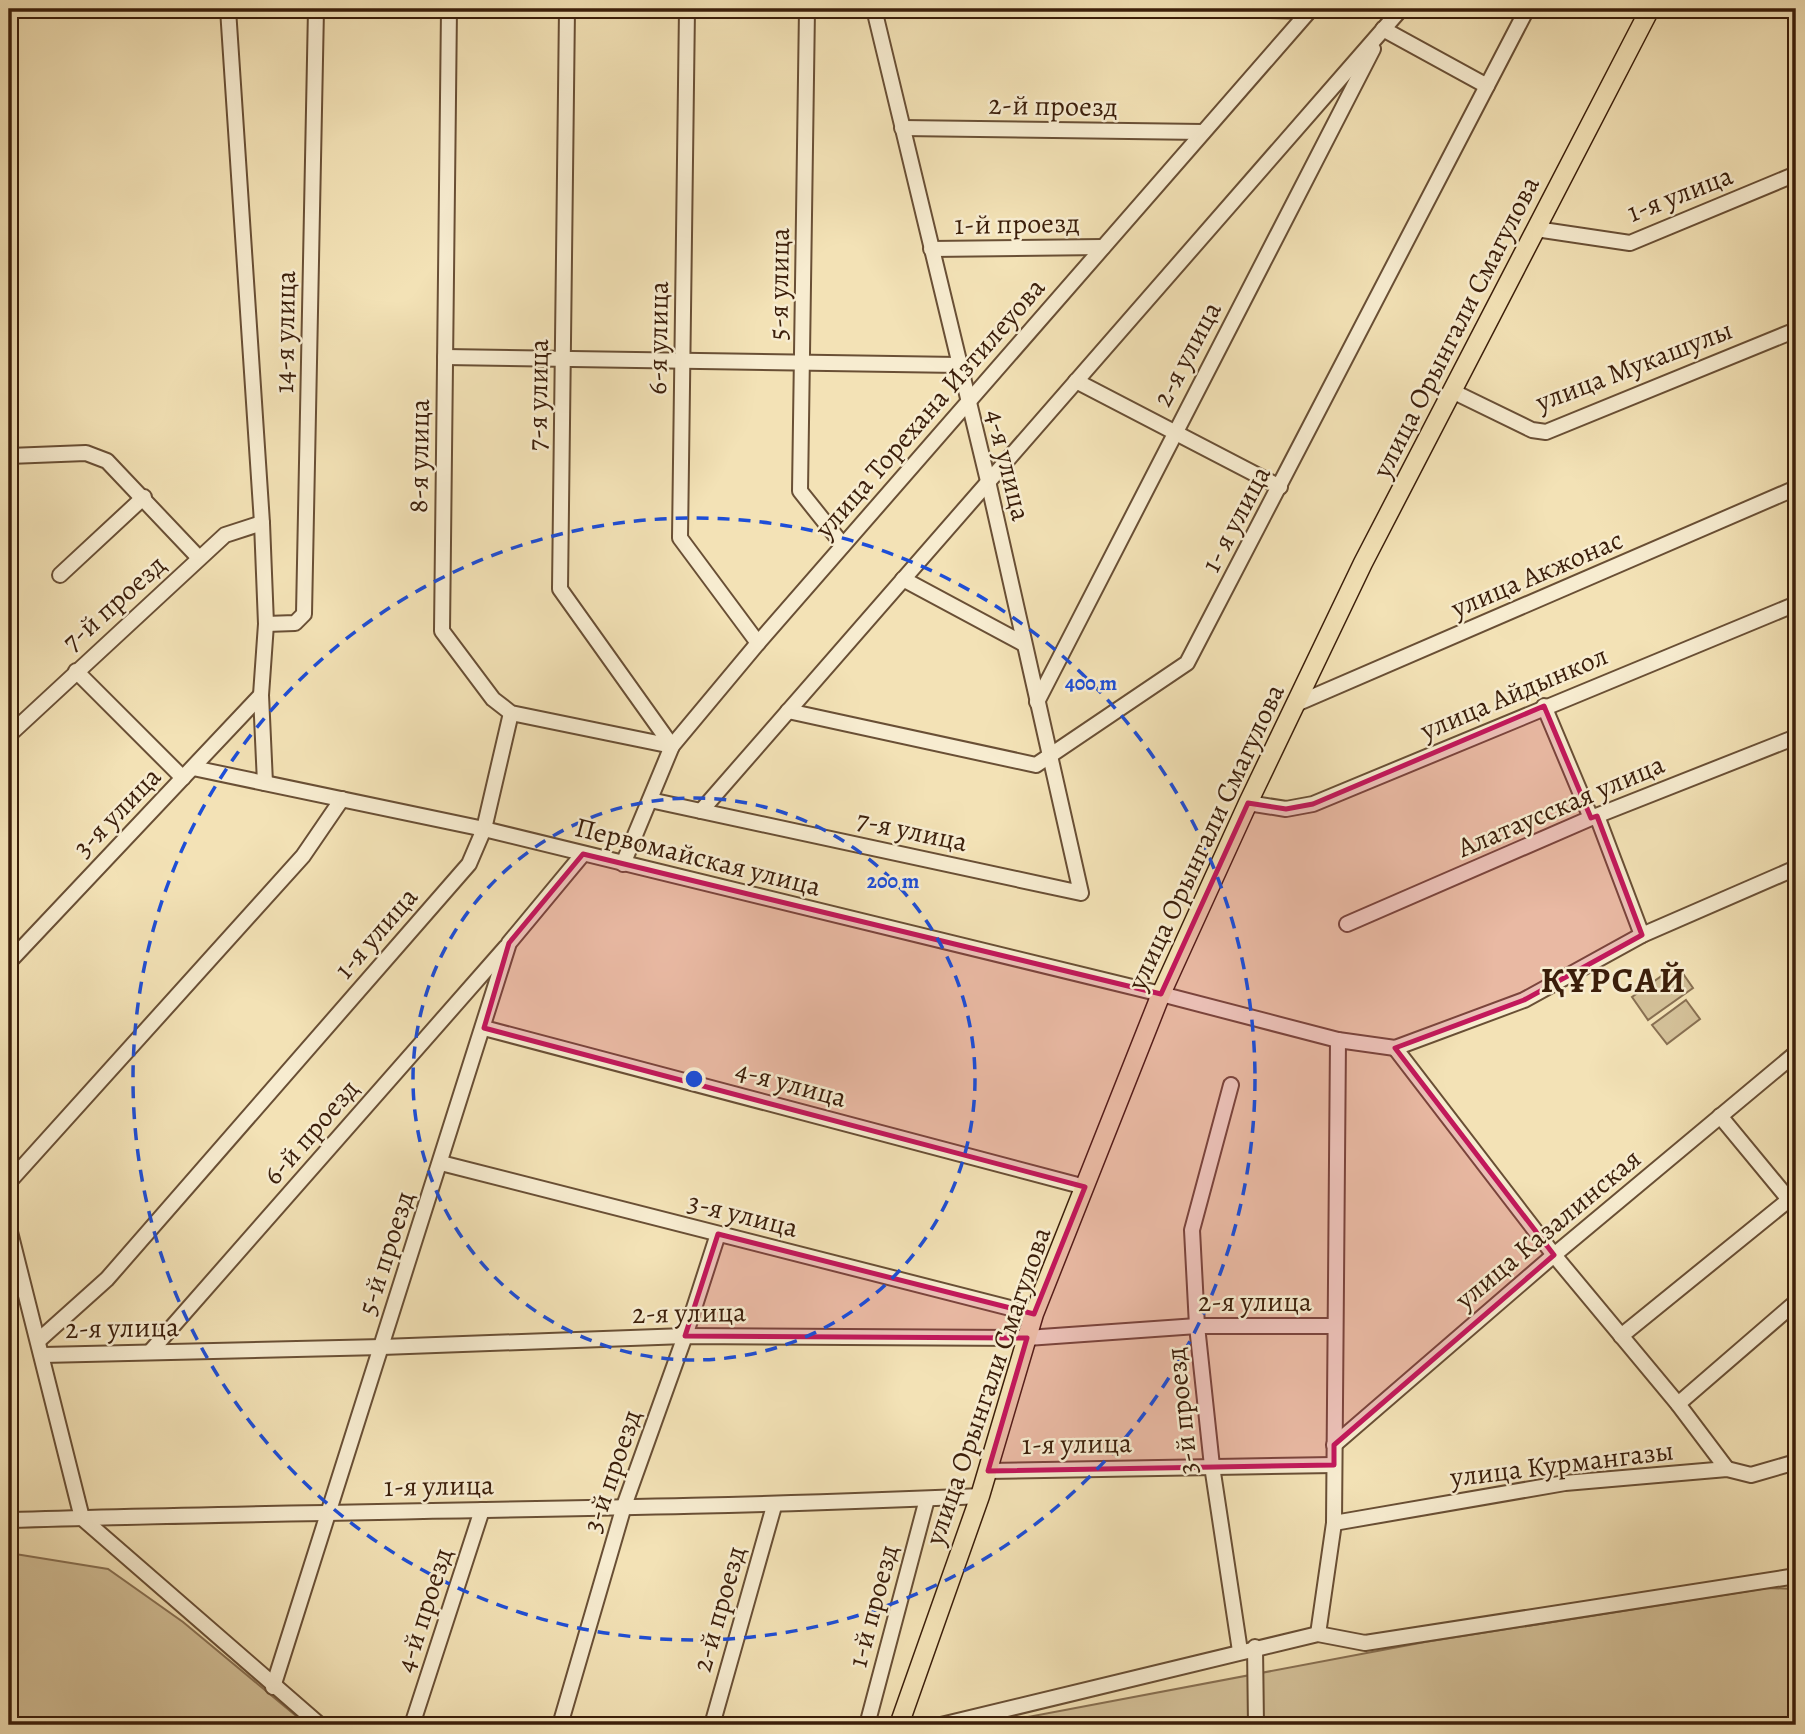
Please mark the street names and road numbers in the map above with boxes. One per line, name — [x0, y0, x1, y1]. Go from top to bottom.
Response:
street label: 2-й проезд — [988, 86, 1118, 126]
street label: 1-я улица — [1622, 156, 1738, 231]
street label: улица Орынгали Смагулова — [1363, 170, 1549, 485]
street label: 1-й проезд — [954, 204, 1080, 244]
street label: 5-я улица — [759, 227, 799, 341]
street label: 14-я улица — [265, 270, 305, 394]
street label: улица Торехана Изтилеуова — [805, 270, 1054, 547]
street label: 6-я улица — [638, 281, 678, 395]
street label: 2-я улица — [1143, 295, 1231, 413]
street label: улица Мукашулы — [1529, 311, 1738, 421]
street label: 7-я улица — [518, 338, 558, 452]
street label: 8-я улица — [399, 398, 439, 513]
street label: 4-я улица — [976, 405, 1040, 525]
street label: 1- я улица — [1192, 459, 1280, 579]
street label: улица Акжонас — [1444, 521, 1629, 628]
street label: 7-й проезд — [54, 546, 174, 660]
street label: улица Айдынкол — [1414, 636, 1613, 750]
street label: улица Орынгали Смагулова — [1118, 678, 1294, 997]
street label: Алатаусская улица — [1451, 745, 1670, 867]
street label: 3-я улица — [64, 758, 170, 866]
street label: 7-я улица — [853, 801, 971, 861]
street label: Первомайская улица — [571, 808, 825, 906]
street label: 1-я улица — [326, 879, 427, 987]
street label: 4-я улица — [731, 1051, 851, 1117]
street label: 6-й проезд — [254, 1071, 368, 1193]
street label: улица Казалинская — [1446, 1140, 1649, 1319]
street label: 3-я улица — [684, 1183, 802, 1247]
street label: 5-й проезд — [348, 1186, 424, 1320]
street label: улица Орынгали Смагулова — [915, 1222, 1060, 1551]
street label: 2-я улица — [1198, 1283, 1312, 1321]
street label: 2-я улица — [632, 1293, 746, 1333]
street label: 2-я улица — [65, 1308, 179, 1348]
street label: 3-й проезд — [1156, 1346, 1208, 1476]
street label: 3-й проезд — [573, 1405, 651, 1537]
street label: 1-я улица — [1022, 1424, 1133, 1464]
street label: улица Курмангазы — [1447, 1431, 1676, 1497]
street label: 1-я улица — [384, 1466, 495, 1506]
street label: 1-й проезд — [838, 1540, 908, 1672]
street label: 2-й проезд — [683, 1542, 755, 1676]
street label: 4-й проезд — [386, 1543, 462, 1677]

